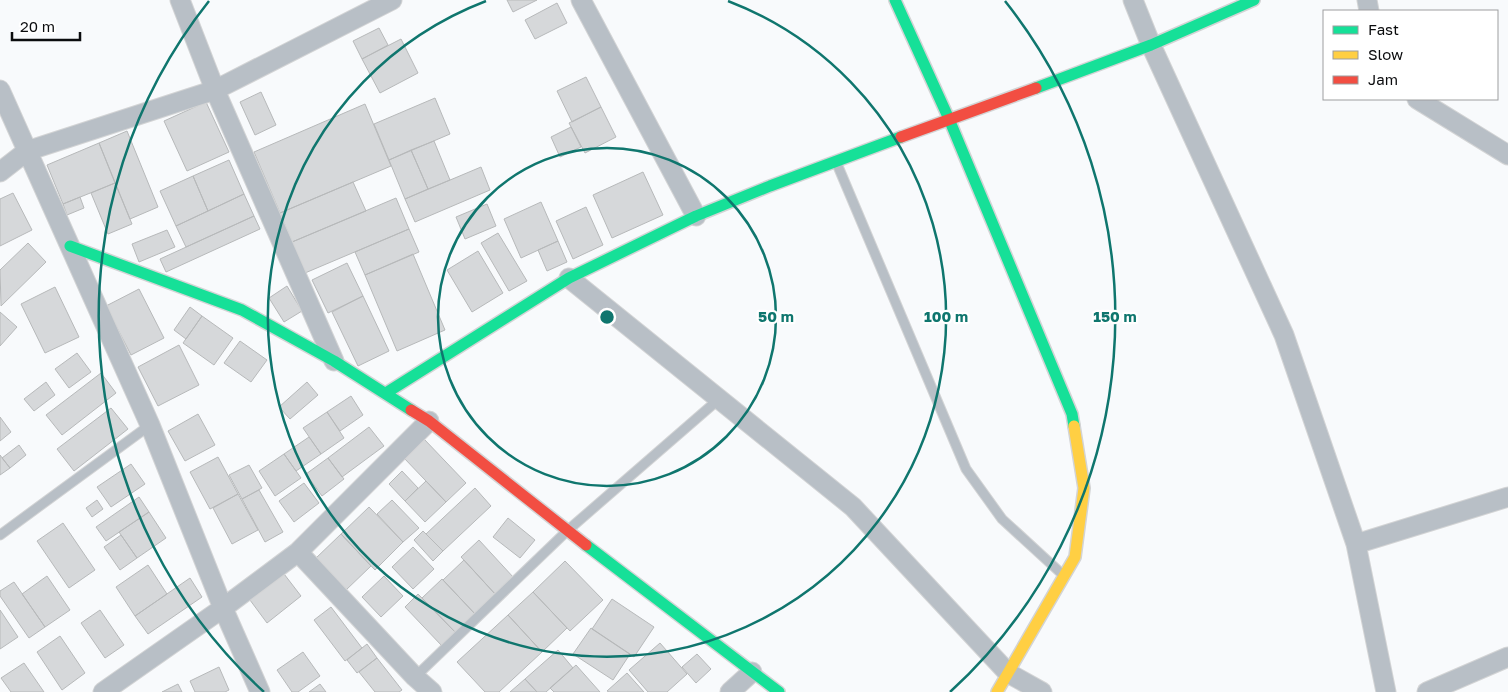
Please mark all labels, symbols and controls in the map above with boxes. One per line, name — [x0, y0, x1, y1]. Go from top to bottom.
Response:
scale bar — [12, 10, 80, 42]
legend — [1323, 10, 1498, 100]
text: 20 m — [20, 17, 55, 35]
text: Fast — [1368, 20, 1399, 38]
text: Slow — [1368, 45, 1403, 63]
text: Jam — [1368, 70, 1398, 88]
text: 50 m — [758, 307, 794, 325]
text: 100 m — [924, 307, 968, 325]
text: 150 m — [1093, 307, 1137, 325]
centre of rings — [598, 308, 616, 326]

